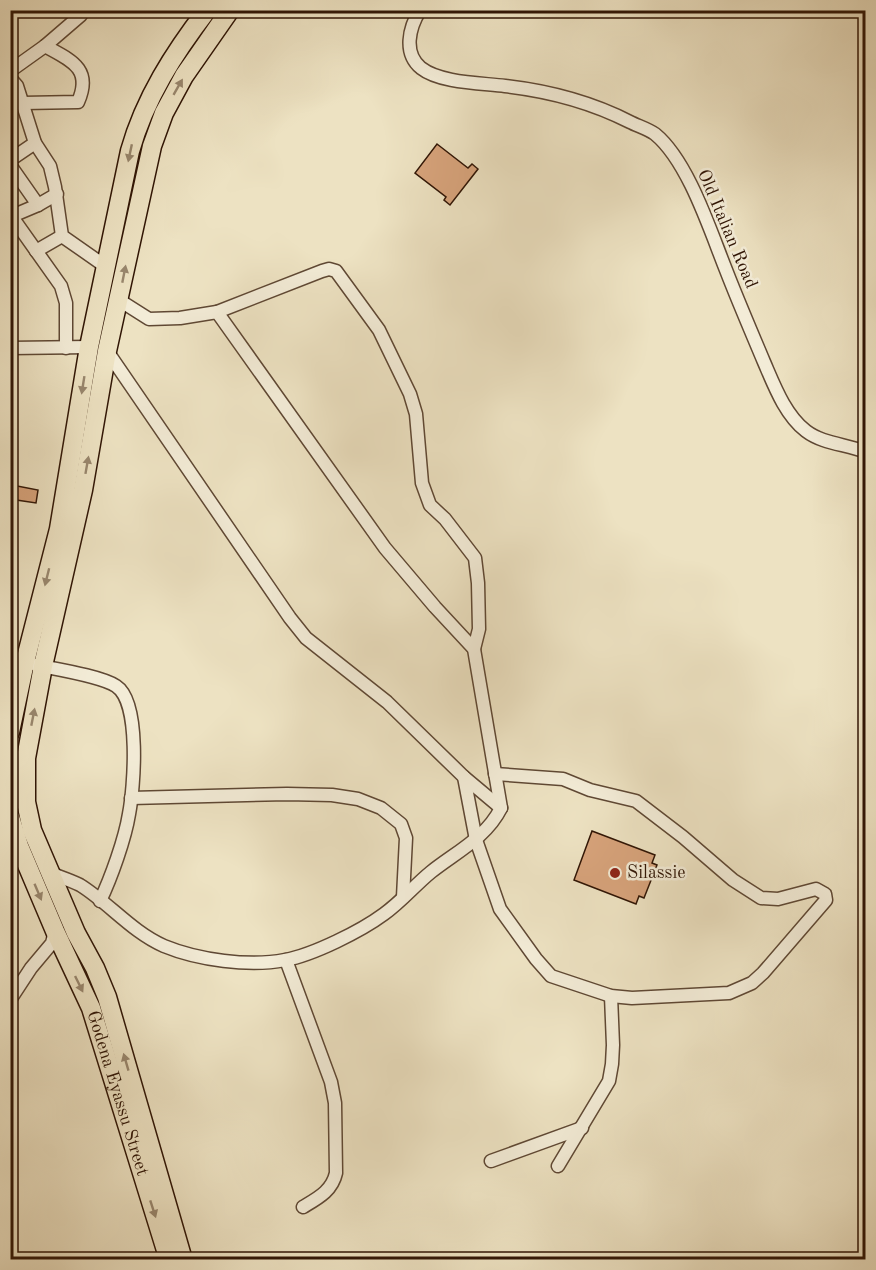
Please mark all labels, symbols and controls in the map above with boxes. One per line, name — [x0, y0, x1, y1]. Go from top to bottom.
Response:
one-way arrow — [172, 79, 183, 95]
one-way arrow — [125, 144, 134, 163]
street label: Old Italian Road — [694, 167, 760, 291]
one-way arrow — [120, 264, 130, 283]
one-way arrow — [78, 376, 87, 395]
one-way arrow — [83, 455, 92, 474]
one-way arrow — [41, 568, 51, 586]
one-way arrow — [29, 708, 38, 727]
place label: Silassie — [627, 864, 686, 882]
marker: Silassie — [608, 866, 622, 880]
one-way arrow — [33, 883, 43, 901]
one-way arrow — [75, 975, 84, 992]
street label: Godena Eyassu Street — [83, 1009, 151, 1178]
one-way arrow — [121, 1053, 130, 1071]
one-way arrow — [149, 1200, 159, 1218]

